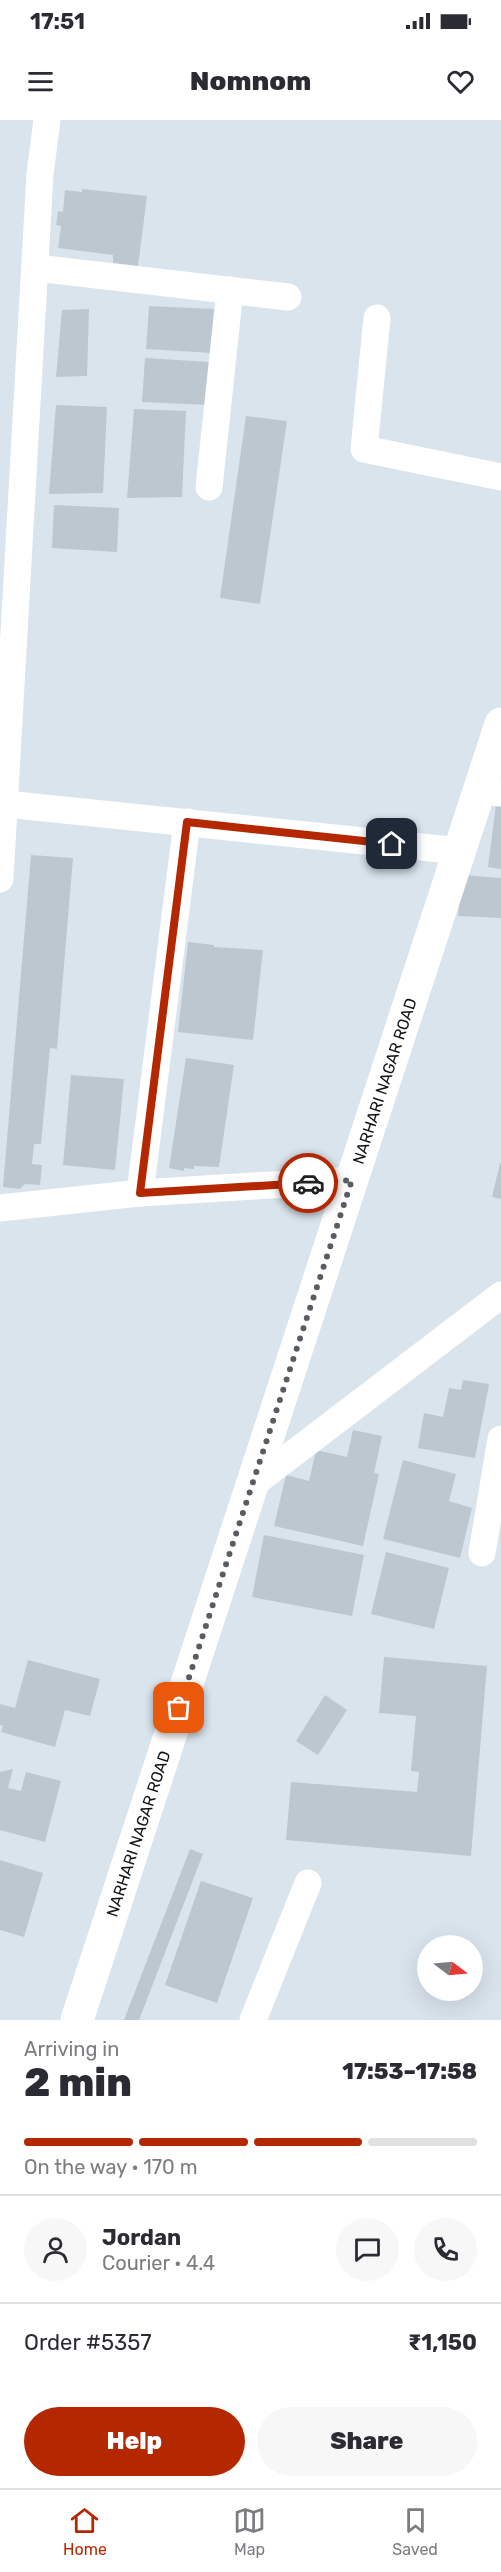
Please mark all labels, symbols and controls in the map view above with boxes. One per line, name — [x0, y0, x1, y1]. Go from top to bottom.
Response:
text: 17:51 — [30, 8, 85, 35]
icon: menu — [24, 65, 57, 98]
text: Nomnom — [190, 65, 311, 97]
icon: heart — [444, 65, 477, 98]
pin — [366, 818, 417, 869]
icon: home — [375, 827, 408, 860]
street label: NARHARI NAGAR ROAD — [349, 996, 421, 1167]
courier — [278, 1153, 338, 1213]
icon: car — [292, 1167, 325, 1200]
pin — [153, 1682, 204, 1733]
icon: bag — [162, 1691, 195, 1724]
street label: NARHARI NAGAR ROAD — [102, 1748, 174, 1919]
north arrow — [417, 1935, 483, 2001]
map controls — [417, 1935, 483, 2001]
text: Arriving in — [24, 2037, 119, 2061]
text: 17:53–17:58 — [342, 2058, 477, 2085]
text: 2 min — [24, 2060, 132, 2106]
text: On the way · 170 m — [24, 2155, 197, 2179]
button: person — [24, 2218, 87, 2281]
button: chat — [336, 2218, 399, 2281]
button: phone — [414, 2218, 477, 2281]
text: Jordan — [102, 2224, 181, 2251]
text: Courier · 4.4 — [102, 2251, 215, 2275]
text: Order #5357 — [24, 2329, 152, 2356]
text: ₹1,150 — [408, 2329, 477, 2356]
button: Help — [24, 2407, 245, 2476]
button: Share — [257, 2407, 477, 2476]
tab: Home — [63, 2504, 107, 2559]
tab: Map — [233, 2504, 266, 2559]
tab: Saved — [392, 2504, 438, 2559]

